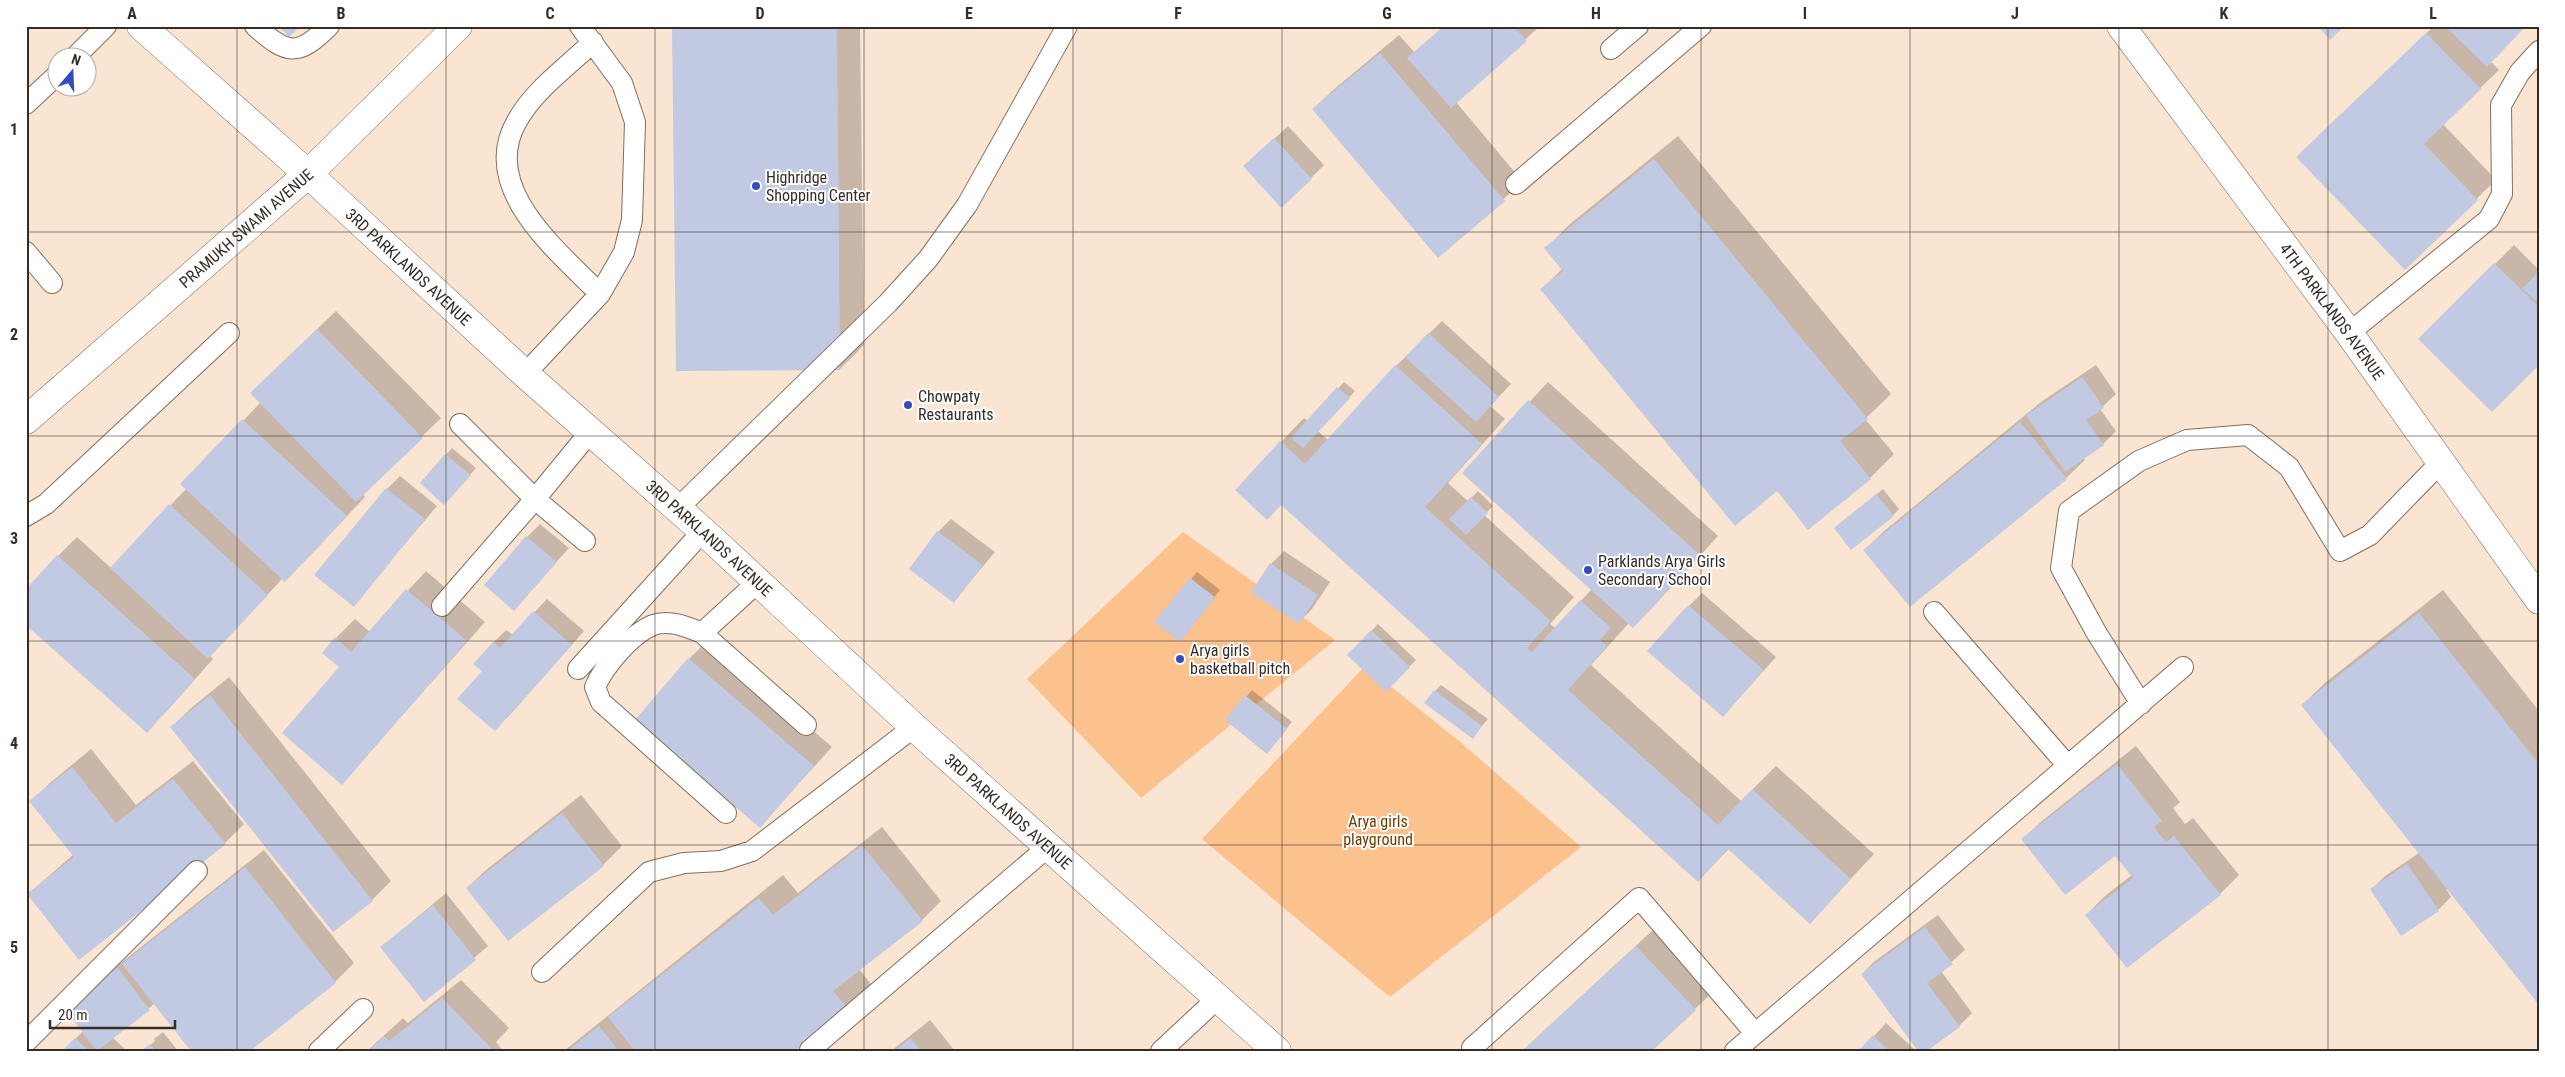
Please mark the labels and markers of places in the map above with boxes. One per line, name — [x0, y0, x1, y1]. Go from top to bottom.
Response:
place label: Highridge Shopping Center — [766, 168, 870, 205]
marker: Highridge Shopping Center — [750, 180, 762, 192]
place label: Chowpaty Restaurants — [918, 387, 993, 424]
marker: Chowpaty Restaurants — [902, 399, 914, 411]
place label: Parklands Arya Girls Secondary School — [1598, 552, 1726, 589]
marker: Parklands Arya Girls Secondary School — [1582, 564, 1594, 576]
place label: Arya girls basketball pitch — [1190, 641, 1290, 678]
marker: Arya girls basketball pitch — [1174, 653, 1186, 665]

